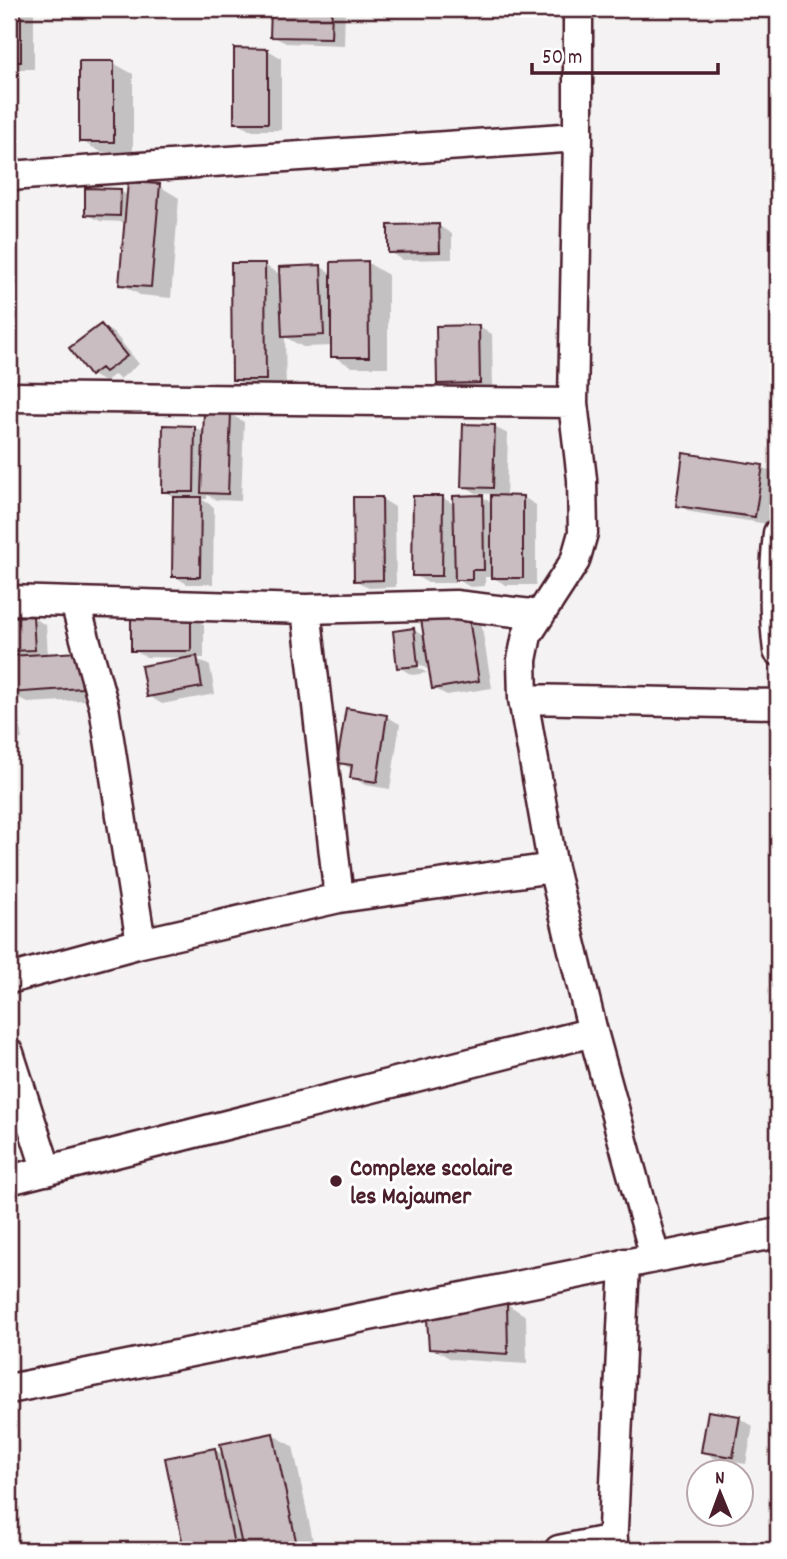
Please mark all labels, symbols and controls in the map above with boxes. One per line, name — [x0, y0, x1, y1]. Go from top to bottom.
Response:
scale bar — [532, 32, 717, 76]
text: 50 m — [542, 44, 582, 74]
place label: Complexe scolaire les Majaumer — [350, 1153, 513, 1215]
marker: Complexe scolaire les Majaumer — [328, 1173, 344, 1189]
north arrow — [686, 1458, 756, 1528]
text: N — [715, 1466, 725, 1493]

